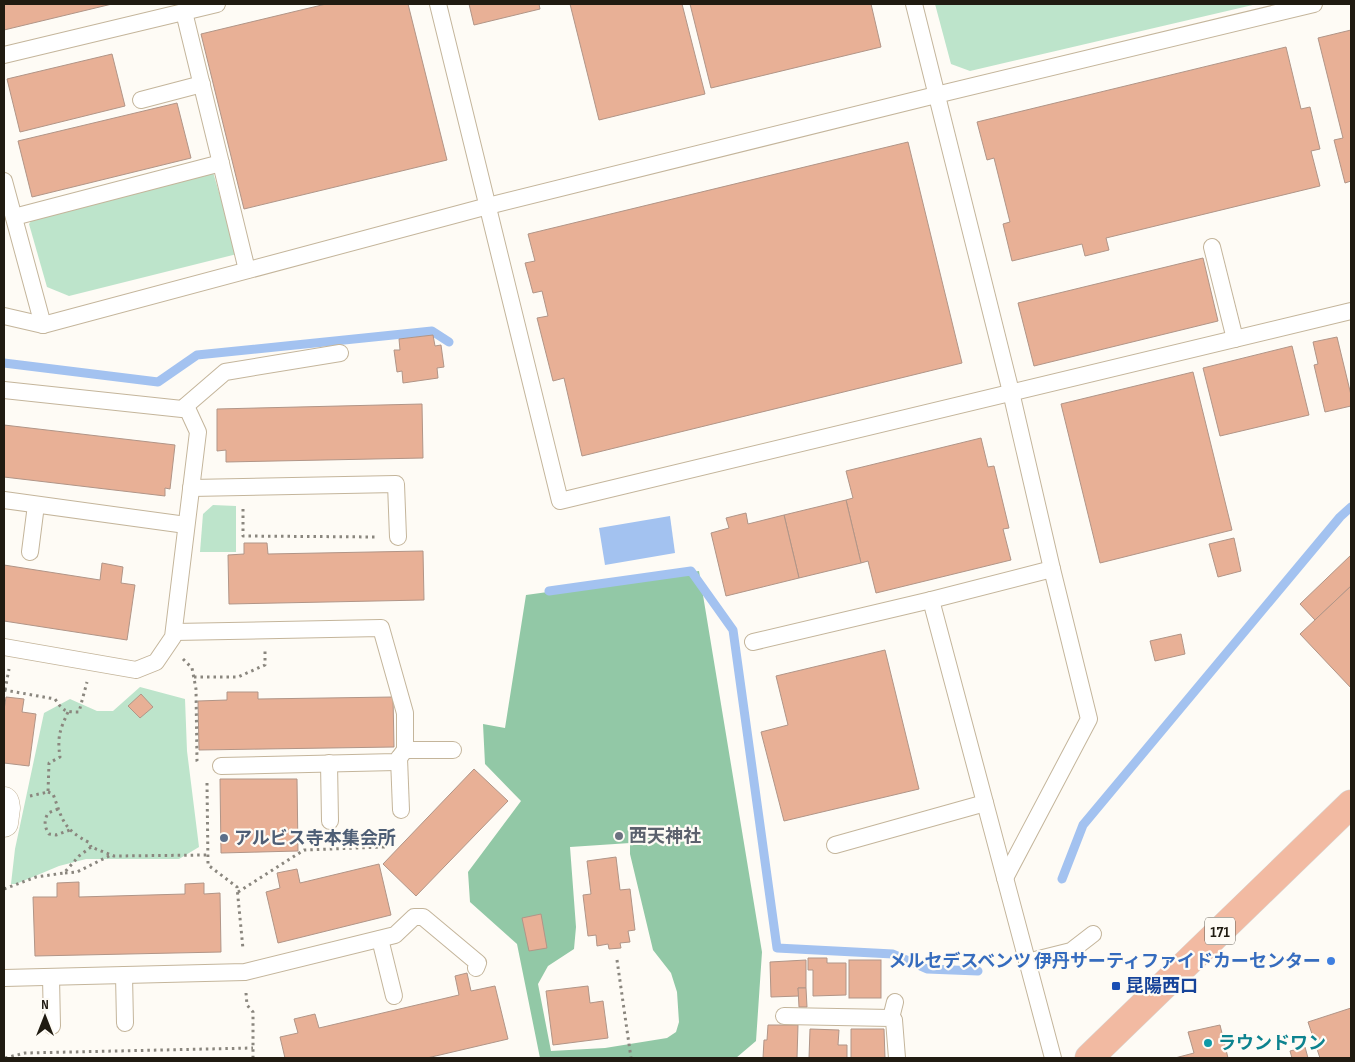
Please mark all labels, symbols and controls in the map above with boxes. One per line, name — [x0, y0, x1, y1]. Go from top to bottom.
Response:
place label: 西天神社 — [629, 826, 701, 847]
place label: アルビス寺本集会所 — [234, 828, 396, 849]
marker: 西天神社 — [613, 830, 625, 842]
marker: アルビス寺本集会所 — [218, 832, 230, 844]
road number: 171 — [1205, 918, 1235, 944]
place label: メルセデスベンツ 伊丹サーティファイドカーセンター — [889, 951, 1321, 972]
marker: メルセデスベンツ 伊丹サーティファイドカーセンター — [1325, 955, 1337, 967]
place label: 昆陽西口 — [1126, 976, 1198, 997]
marker: 昆陽西口 — [1110, 980, 1122, 992]
north arrow — [20, 992, 70, 1042]
text: N — [41, 996, 49, 1013]
place label: ラウンドワン — [1218, 1033, 1326, 1054]
marker: ラウンドワン — [1202, 1037, 1214, 1049]

